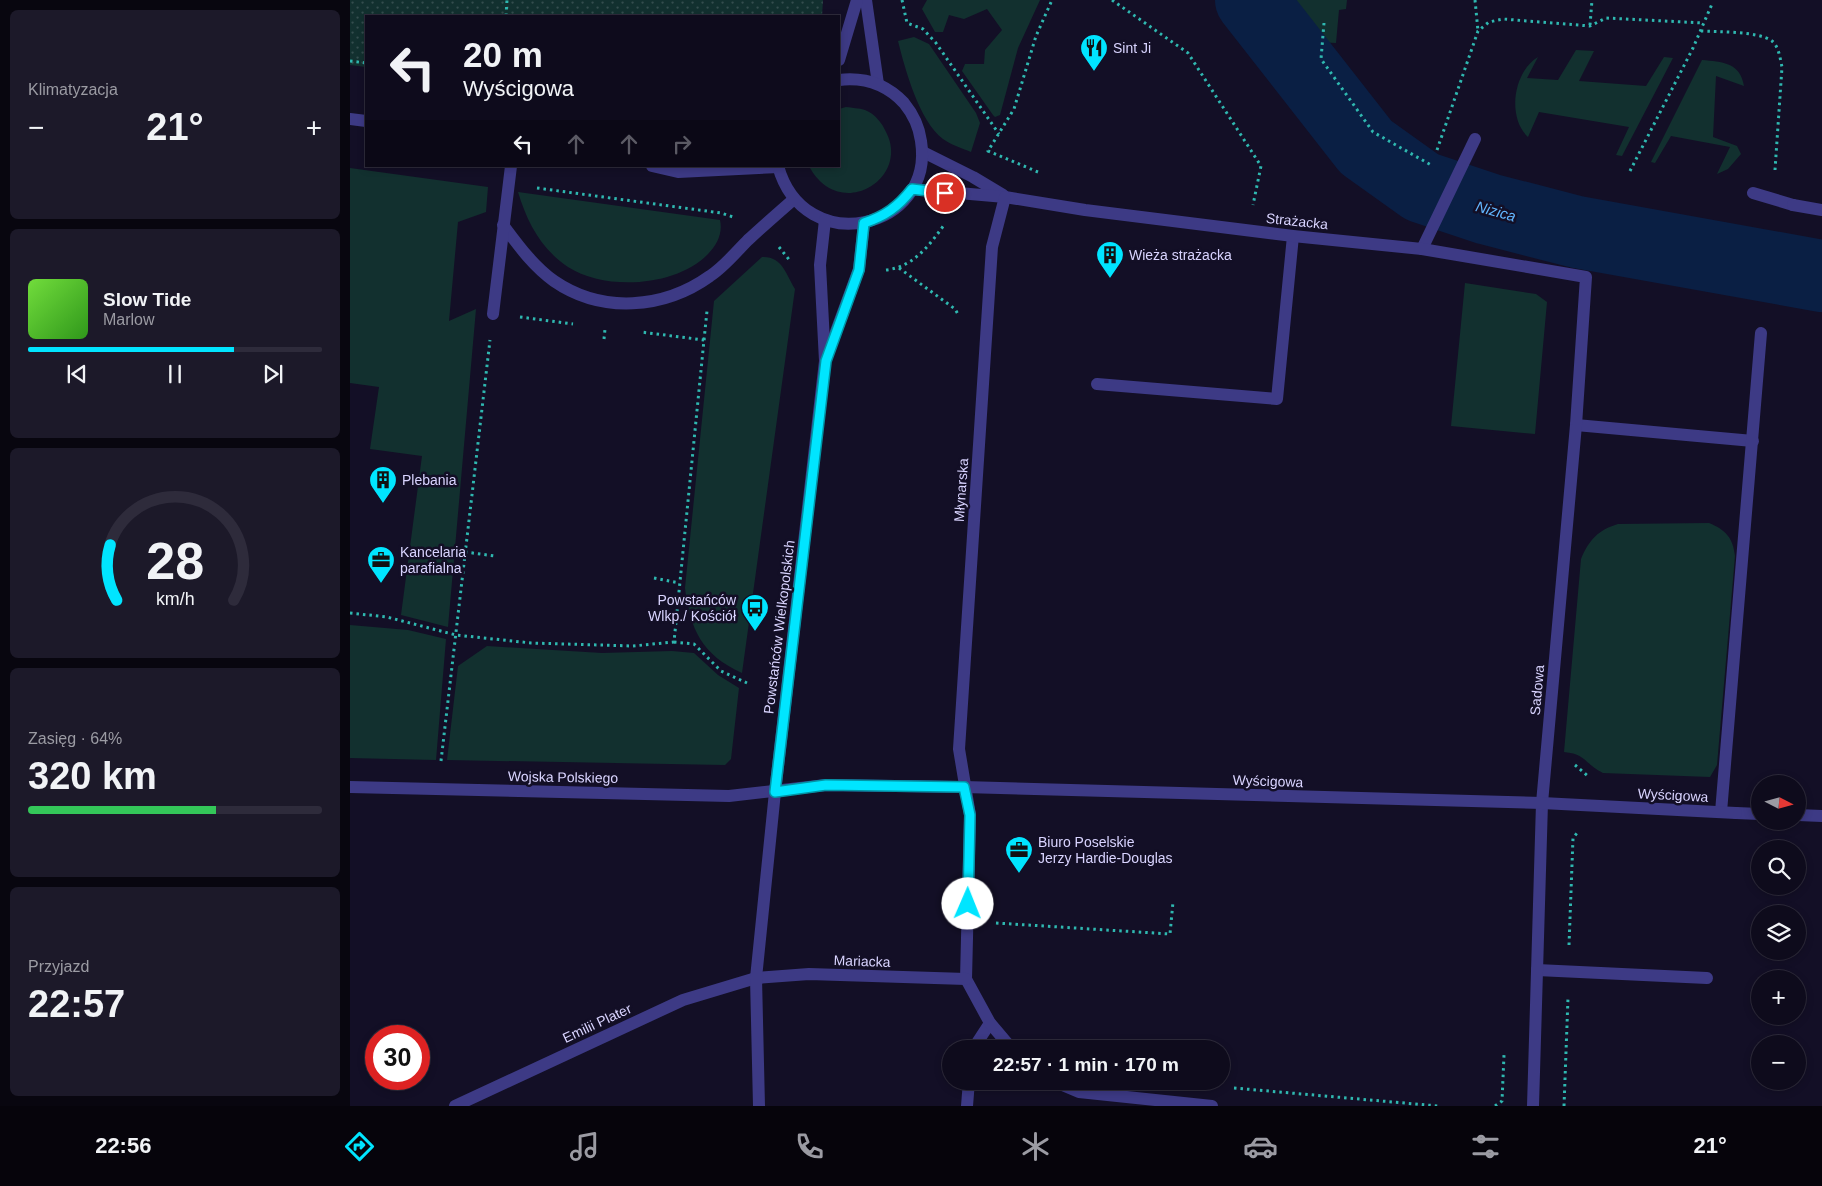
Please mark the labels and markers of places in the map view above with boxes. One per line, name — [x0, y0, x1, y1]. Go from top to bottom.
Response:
restaurant icon: Sint Ji — [1079, 33, 1109, 72]
place label: Sint Ji — [1113, 40, 1151, 56]
pin — [924, 172, 966, 214]
building icon: Wieża strażacka — [1095, 240, 1125, 279]
place label: Wieża strażacka — [1129, 247, 1232, 263]
building icon: Plebania — [368, 465, 398, 504]
place label: Plebania — [402, 472, 457, 488]
place label: Kancelaria parafialna — [400, 544, 466, 576]
office icon: Kancelaria parafialna — [366, 545, 396, 584]
place label: Powstańców Wlkp./ Kościół — [648, 592, 737, 624]
bus stop icon: Powstańców Wlkp./ Kościół — [740, 593, 770, 632]
place label: Biuro Poselskie Jerzy Hardie-Douglas — [1038, 834, 1173, 866]
office icon: Biuro Poselskie Jerzy Hardie-Douglas — [1004, 835, 1034, 874]

